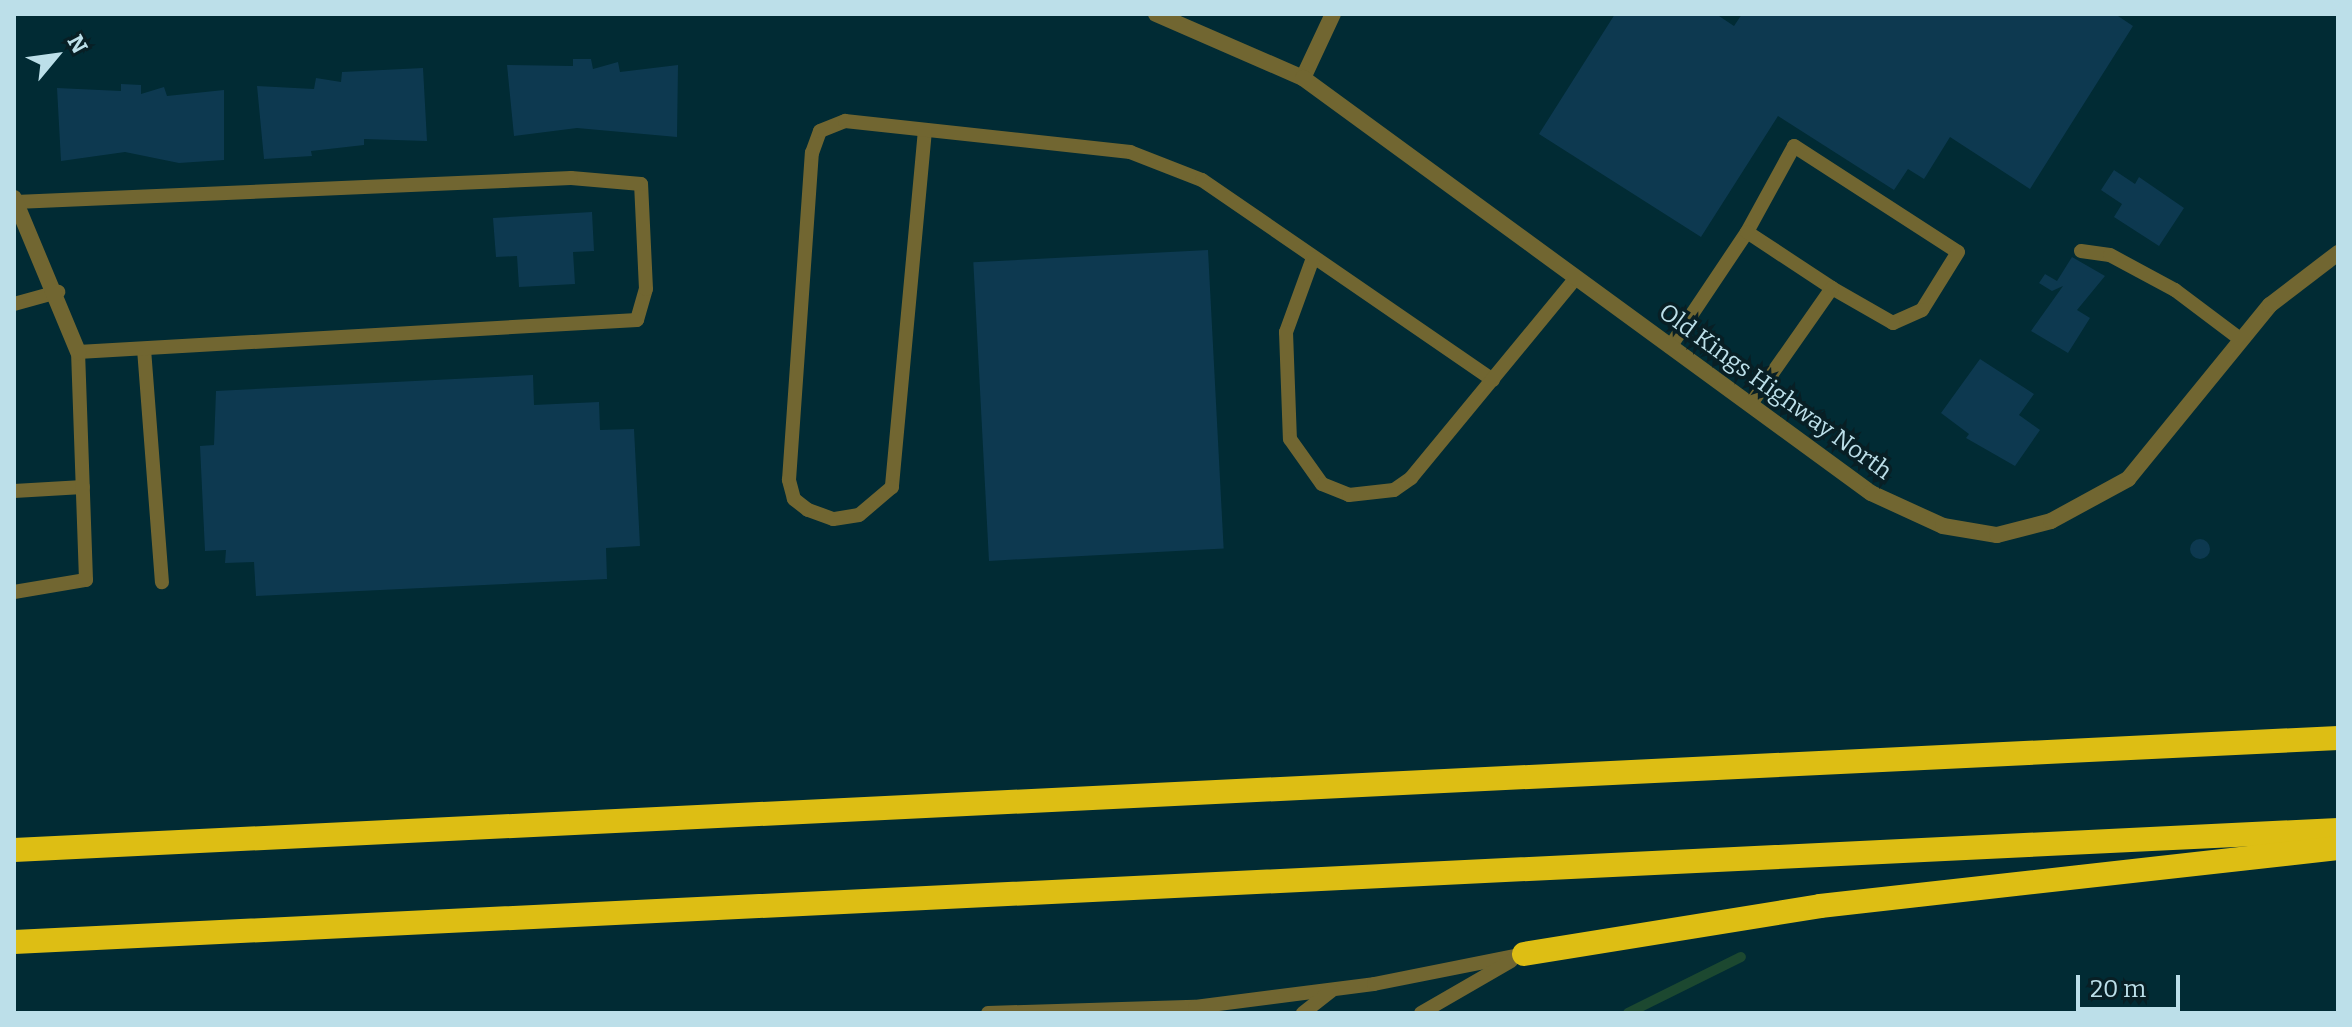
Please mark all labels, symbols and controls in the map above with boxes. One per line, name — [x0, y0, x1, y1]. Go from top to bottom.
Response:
north arrow — [16, 16, 96, 96]
text: N — [61, 30, 93, 58]
street label: Old Kings Highway North — [1653, 298, 1897, 486]
scale bar — [2080, 959, 2184, 1009]
text: 20 m — [2090, 975, 2146, 1003]

